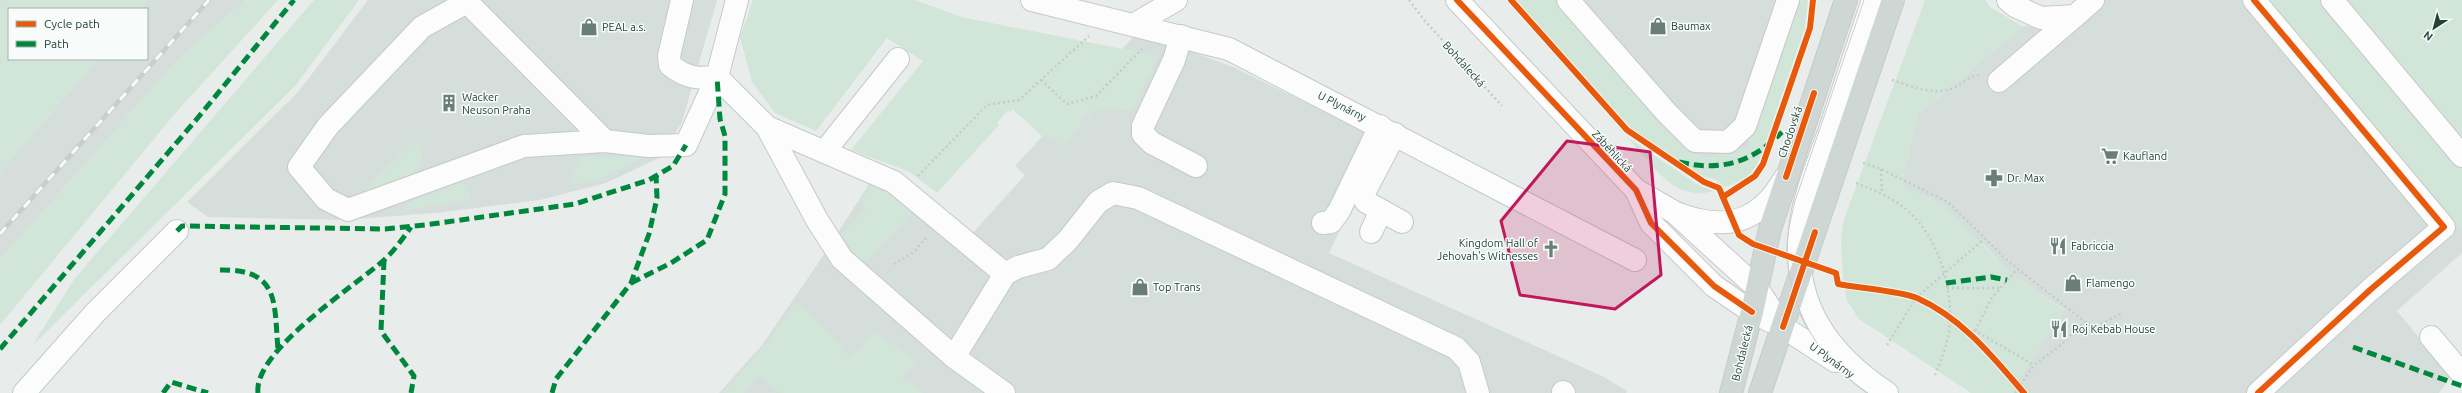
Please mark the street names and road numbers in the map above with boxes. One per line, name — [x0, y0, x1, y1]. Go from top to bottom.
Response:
street label: Bohdalecká — [1440, 39, 1488, 89]
street label: U Plynárny — [1316, 89, 1369, 124]
street label: Chodovská — [1776, 105, 1804, 159]
street label: Záběhlická — [1590, 128, 1634, 174]
street label: Bohdalecká — [1729, 324, 1755, 382]
street label: U Plynárny — [1807, 340, 1857, 381]

